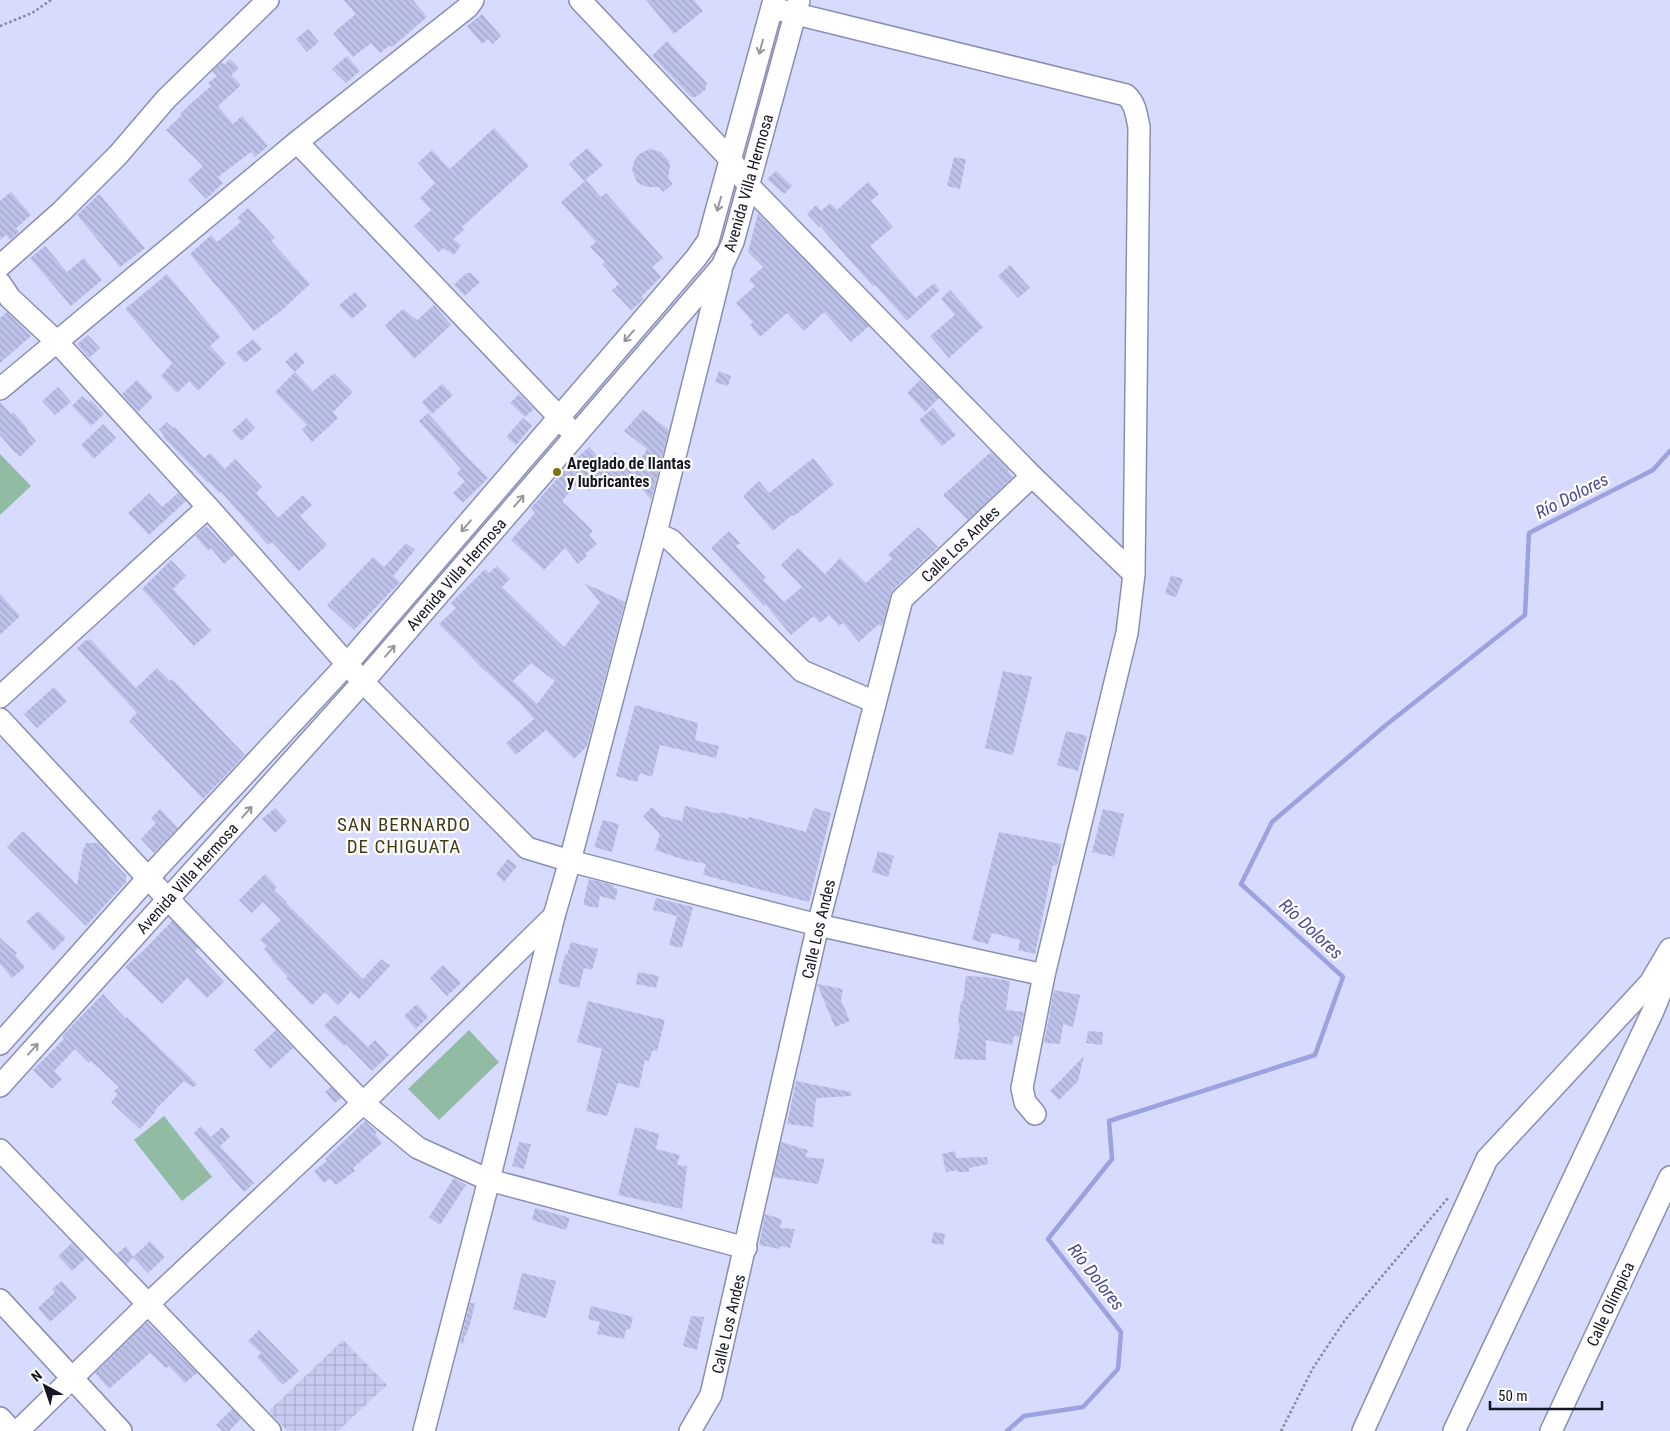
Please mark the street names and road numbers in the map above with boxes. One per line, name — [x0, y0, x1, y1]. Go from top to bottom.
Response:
street label: Avenida Villa Hermosa — [720, 112, 777, 254]
street label: Calle Los Andes — [917, 502, 1003, 586]
street label: Avenida Villa Hermosa — [402, 514, 510, 634]
street label: Avenida Villa Hermosa — [133, 819, 242, 938]
street label: Calle Los Andes — [798, 877, 839, 981]
street label: Calle Olímpica — [1583, 1259, 1638, 1349]
street label: Calle Los Andes — [708, 1272, 749, 1376]

